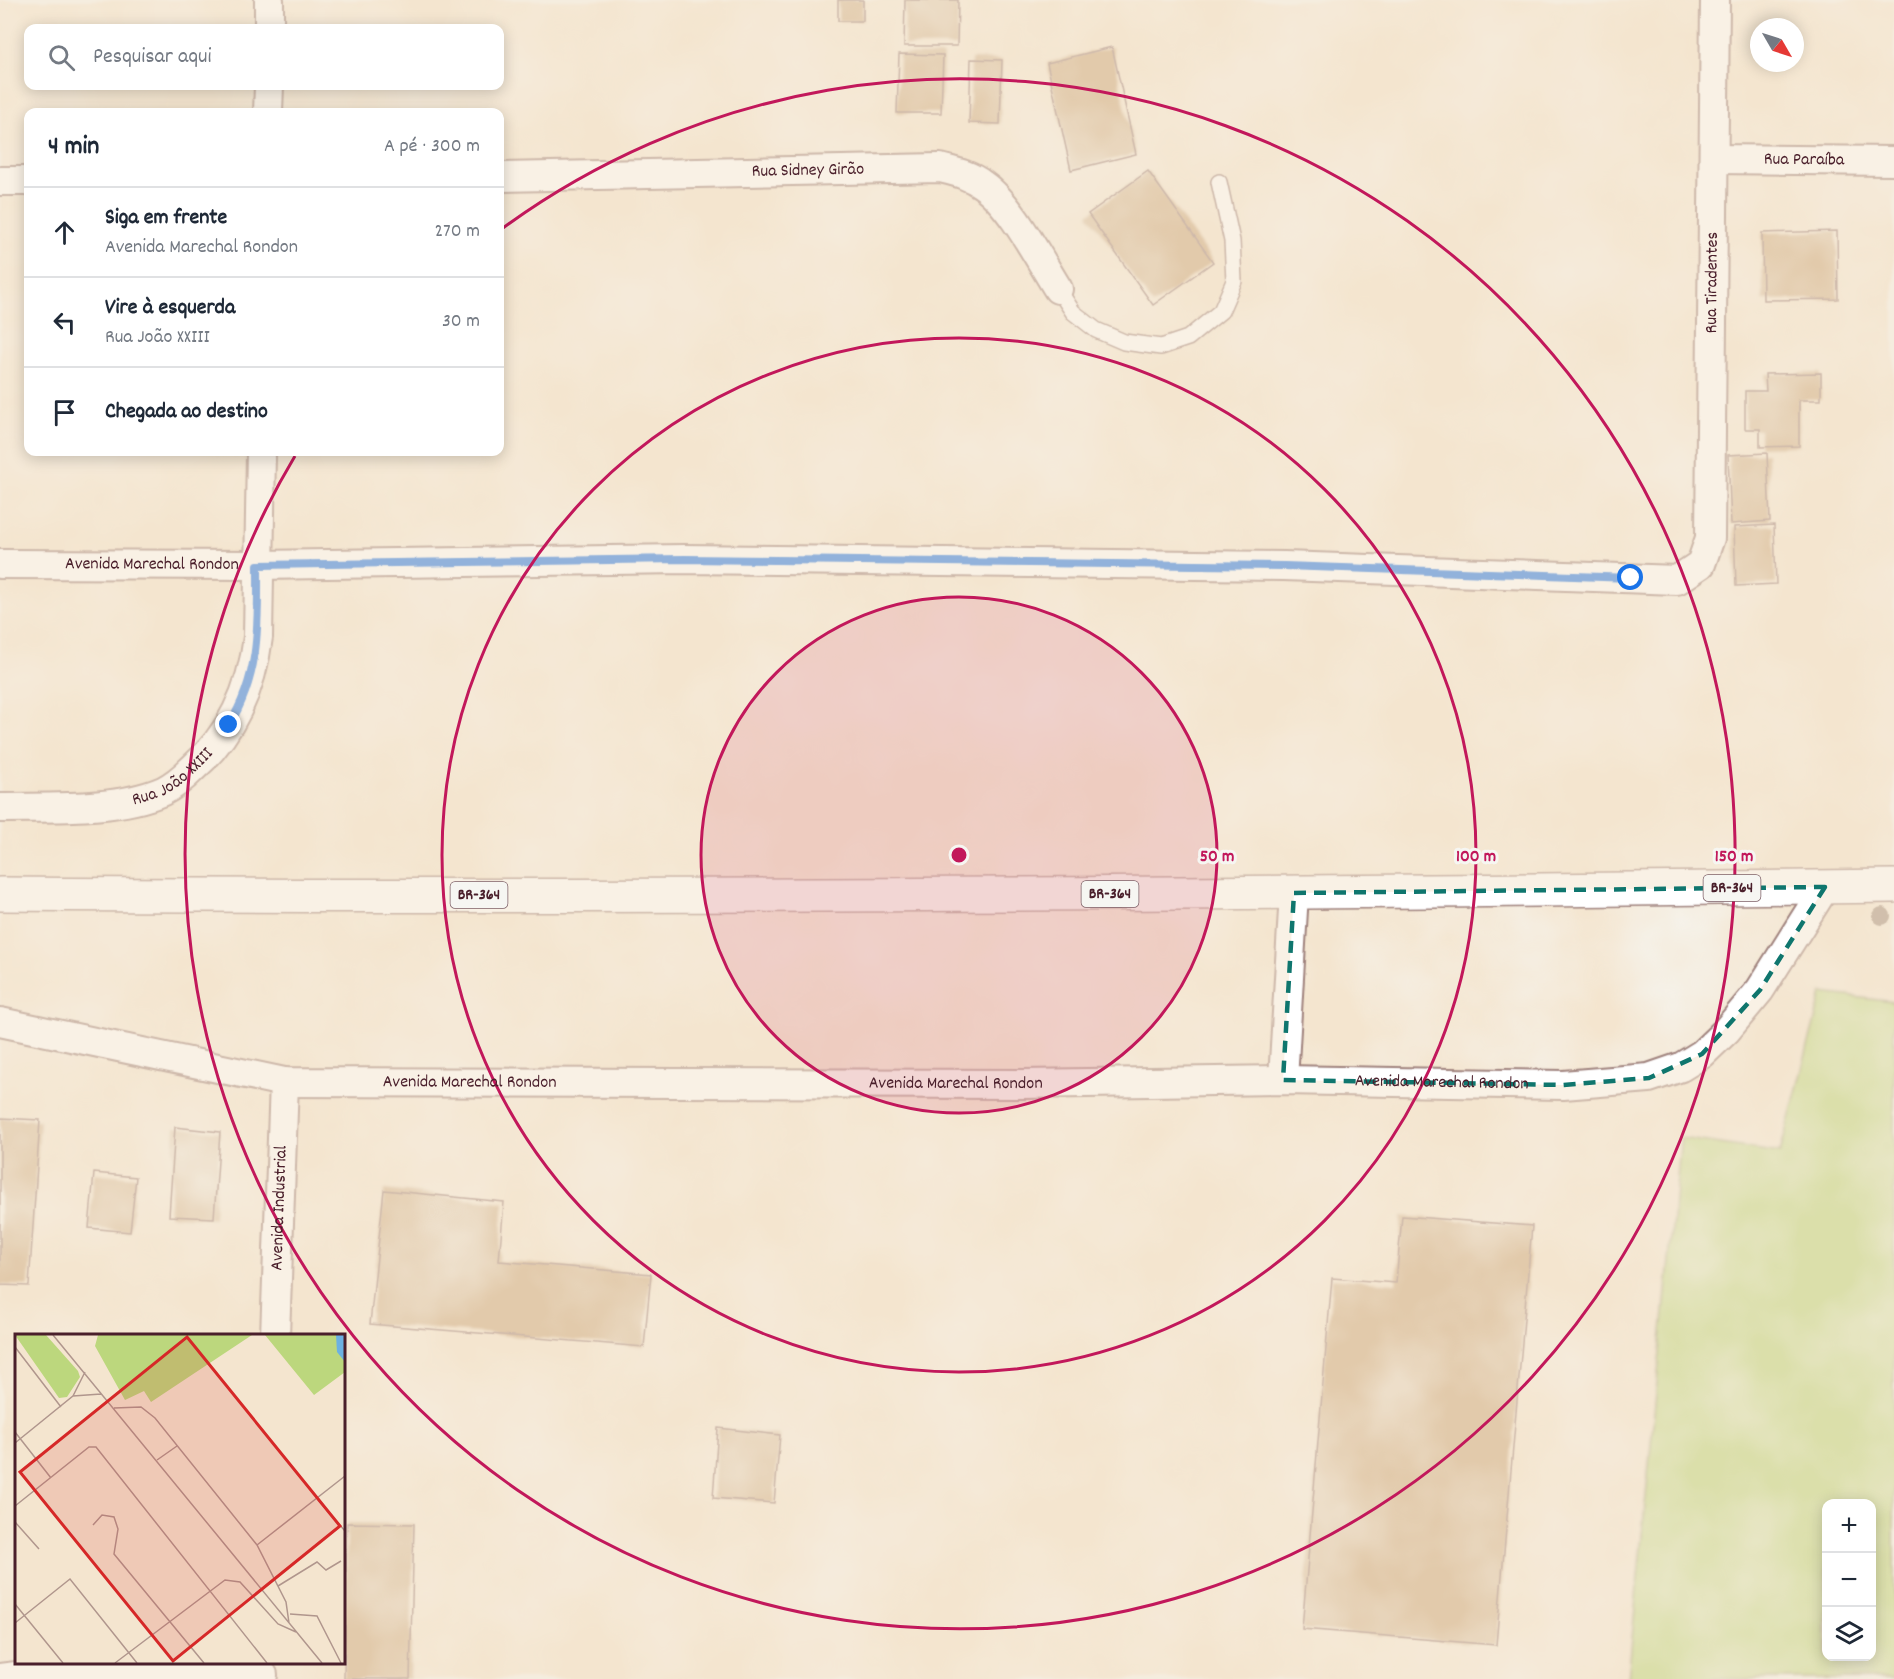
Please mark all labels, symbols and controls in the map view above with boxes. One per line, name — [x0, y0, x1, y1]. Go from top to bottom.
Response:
north arrow — [1750, 18, 1804, 72]
search box — [24, 24, 504, 90]
icon: search — [45, 41, 78, 74]
text: Pesquisar aqui — [93, 42, 212, 73]
text: 4 min — [48, 129, 99, 166]
text: A pé · 300 m — [384, 133, 480, 161]
street label: Rua Paraíba — [1764, 147, 1845, 173]
street label: Rua Sidney Girão — [751, 157, 864, 184]
text: Siga em frente — [105, 203, 227, 234]
icon: ahead — [48, 216, 81, 249]
text: 270 m — [434, 218, 480, 246]
street label: Rua Tiradentes — [1699, 232, 1725, 334]
text: Avenida Marechal Rondon — [105, 234, 298, 262]
text: Vire à esquerda — [105, 293, 235, 324]
icon: left — [48, 306, 81, 339]
text: 30 m — [442, 308, 480, 336]
text: Rua João XXIII — [105, 324, 210, 352]
icon: arrive — [48, 396, 81, 429]
text: Chegada ao destino — [105, 397, 268, 428]
street label: Avenida Marechal Rondon — [65, 552, 239, 577]
route start — [1617, 564, 1643, 590]
route end — [215, 711, 241, 737]
street label: Rua João XXIII — [130, 742, 220, 813]
centre of rings — [949, 845, 969, 865]
text: 50 m — [1200, 845, 1234, 870]
text: 100 m — [1456, 845, 1496, 870]
text: 150 m — [1715, 845, 1753, 870]
road number: BR-364 — [1704, 875, 1760, 901]
road number: BR-364 — [1082, 881, 1138, 907]
road number: BR-364 — [450, 882, 508, 908]
street label: Avenida Marechal Rondon — [1355, 1069, 1529, 1097]
street label: Avenida Marechal Rondon — [383, 1070, 557, 1095]
street label: Avenida Marechal Rondon — [869, 1071, 1043, 1097]
street label: Avenida Industrial — [265, 1144, 294, 1271]
inset map — [15, 1334, 345, 1664]
map controls — [1822, 1499, 1876, 1661]
button: + — [1822, 1499, 1876, 1553]
button: − — [1822, 1553, 1876, 1607]
button: layers — [1822, 1607, 1876, 1661]

